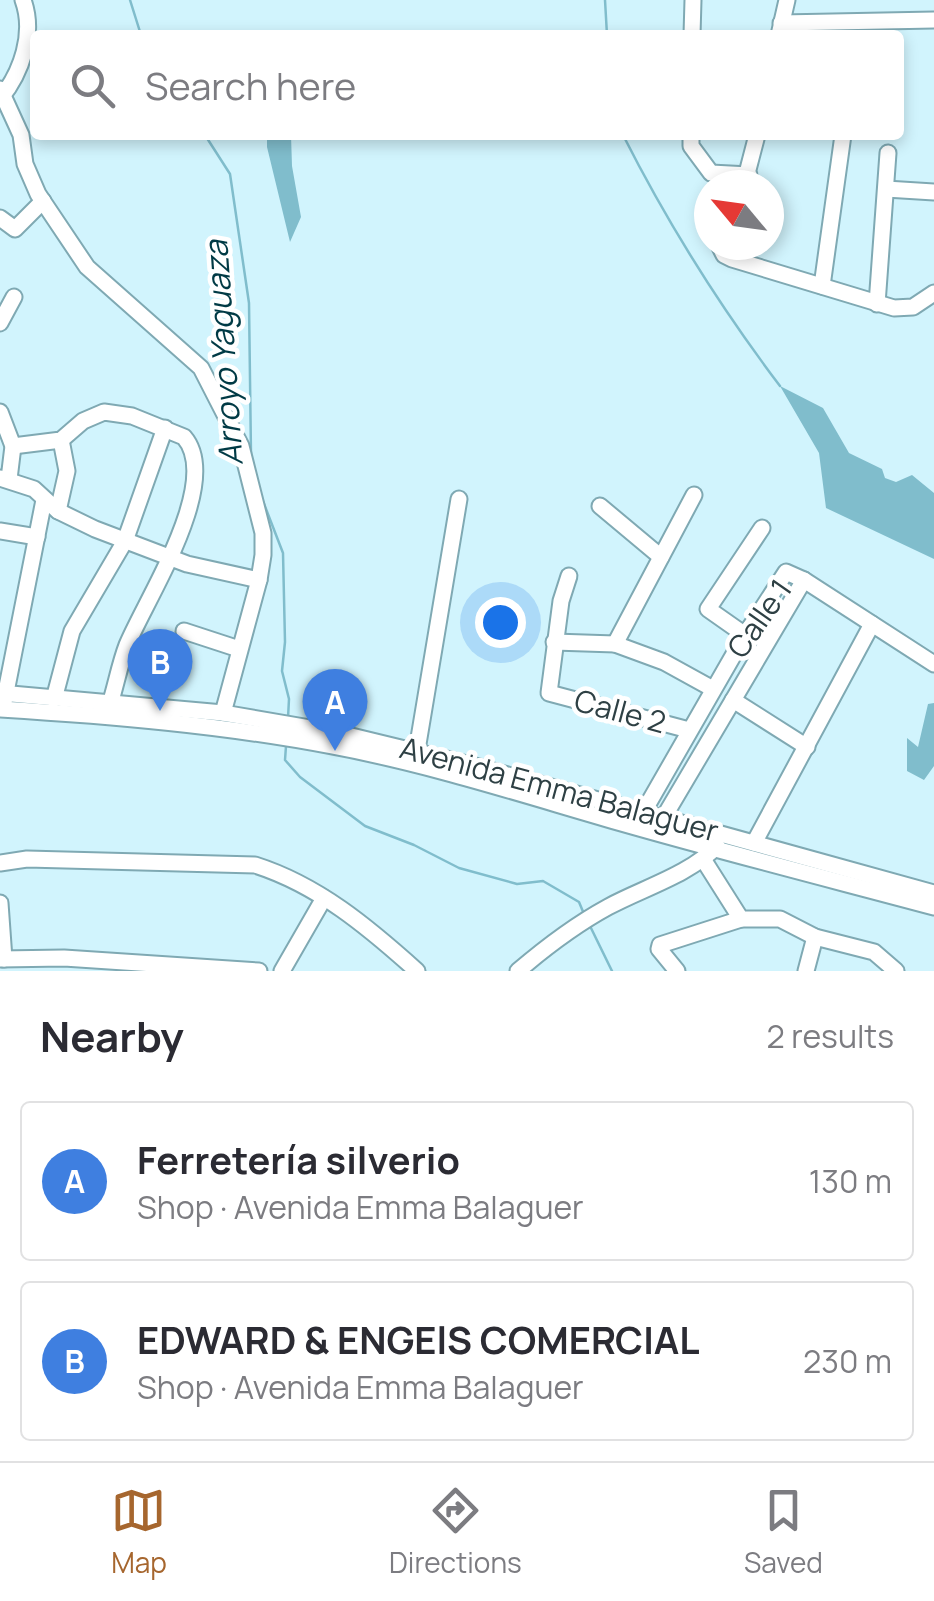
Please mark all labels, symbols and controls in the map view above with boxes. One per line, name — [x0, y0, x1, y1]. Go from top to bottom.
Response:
search box — [30, 30, 904, 140]
icon: search — [65, 58, 120, 113]
text: Search here — [145, 59, 356, 111]
north arrow — [694, 170, 784, 260]
water label: Arroyo Yaguaza — [193, 237, 253, 467]
street label: Calle 1 — [717, 571, 801, 666]
your location — [475, 597, 526, 648]
pin: B — [128, 628, 192, 711]
pin: A — [302, 668, 368, 751]
street label: Calle 2 — [570, 679, 671, 742]
street label: Avenida Emma Balaguer — [396, 726, 723, 851]
text: Nearby — [40, 1007, 184, 1065]
text: 2 results — [767, 1014, 894, 1058]
text: Ferretería silverio — [137, 1133, 460, 1185]
text: A — [64, 1159, 85, 1203]
text: 130 m — [809, 1159, 892, 1203]
text: Shop · Avenida Emma Balaguer — [137, 1185, 584, 1229]
text: EDWARD & ENGElS COMERCIAL — [137, 1313, 700, 1365]
text: B — [64, 1339, 85, 1383]
text: 230 m — [803, 1339, 892, 1383]
text: Shop · Avenida Emma Balaguer — [137, 1365, 584, 1409]
tab: Map — [111, 1483, 167, 1581]
tab: Directions — [389, 1483, 522, 1581]
tab: Saved — [744, 1483, 823, 1581]

